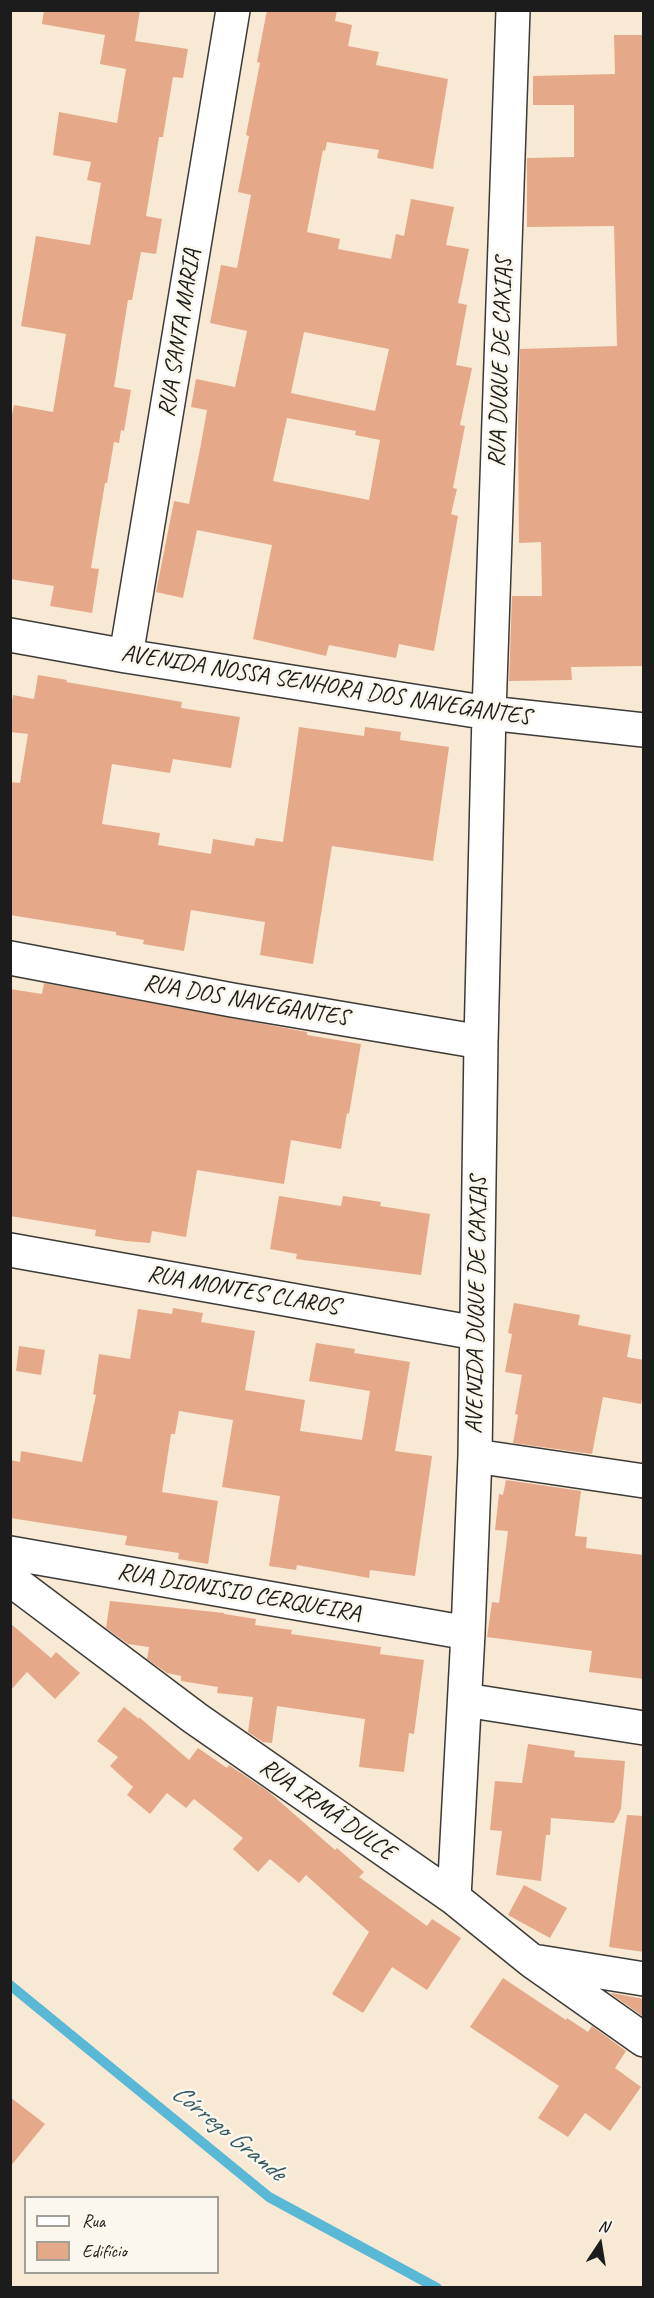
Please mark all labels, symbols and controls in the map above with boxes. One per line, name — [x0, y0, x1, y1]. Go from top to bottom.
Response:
street label: RUA SANTA MARIA — [153, 247, 207, 419]
street label: RUA DUQUE DE CAXIAS — [483, 257, 519, 467]
street label: AVENIDA NOSSA SENHORA DOS NAVEGANTES — [119, 639, 533, 733]
street label: RUA DOS NAVEGANTES — [141, 969, 351, 1033]
street label: AVENIDA DUQUE DE CAXIAS — [460, 1176, 494, 1434]
street label: RUA MONTES CLAROS — [145, 1260, 341, 1322]
street label: RUA DIONISIO CERQUEIRA — [115, 1557, 363, 1629]
street label: RUA IRMÃ DULCE — [254, 1753, 400, 1867]
water label: Córrego Grande — [165, 2078, 291, 2188]
legend — [24, 2196, 219, 2274]
text: Rua — [82, 2210, 105, 2232]
north arrow — [570, 2214, 630, 2274]
text: N — [597, 2216, 611, 2237]
text: Edifício — [82, 2240, 127, 2262]

